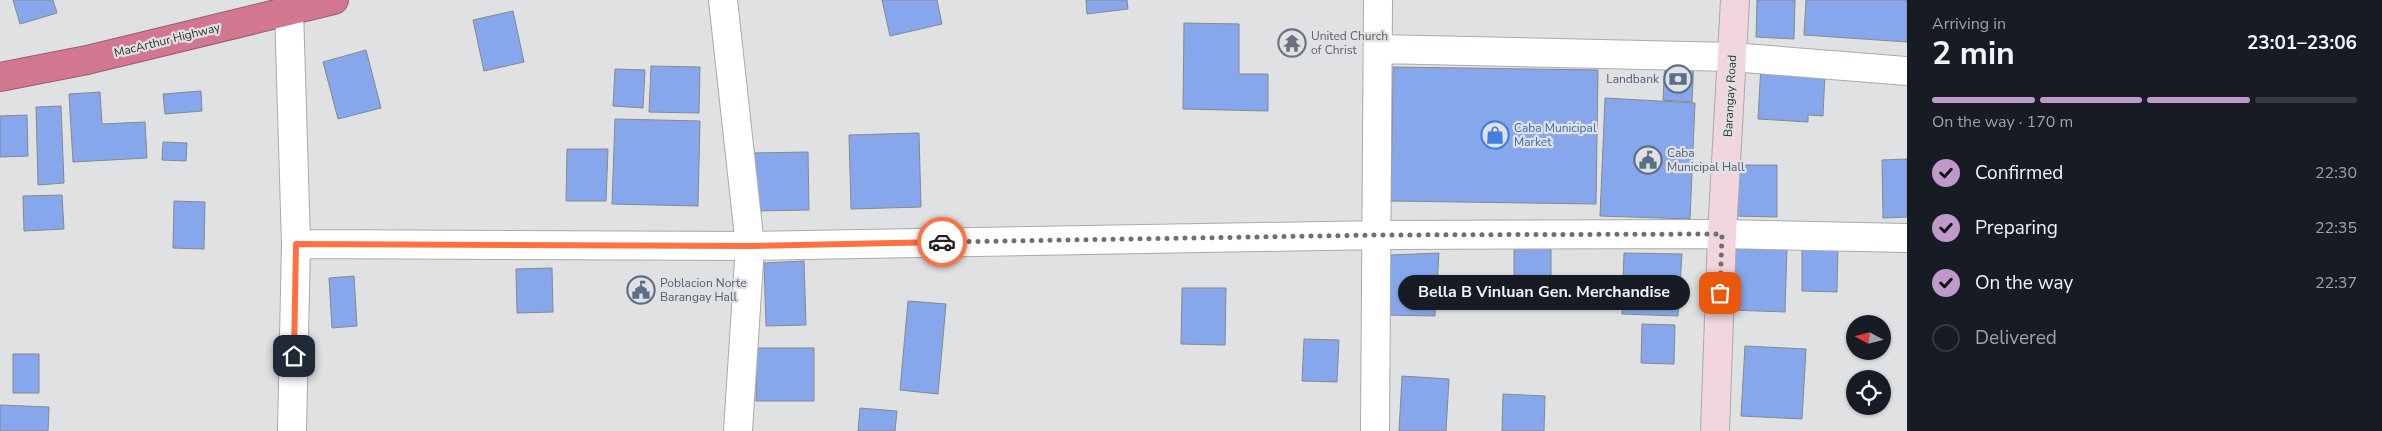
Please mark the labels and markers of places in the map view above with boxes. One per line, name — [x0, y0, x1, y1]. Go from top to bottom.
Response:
temple icon: United Church of Christ — [1277, 28, 1307, 58]
place label: United Church of Christ — [1311, 28, 1388, 58]
bank icon: Landbank — [1663, 64, 1693, 94]
place label: Landbank — [1606, 71, 1660, 87]
shop icon: Caba Municipal Market — [1480, 120, 1510, 150]
place label: Caba Municipal Market — [1514, 120, 1597, 150]
public building icon: Caba Municipal Hall — [1633, 145, 1663, 175]
place label: Caba Municipal Hall — [1667, 145, 1745, 175]
pin — [1699, 272, 1741, 314]
public building icon: Poblacion Norte Barangay Hall — [626, 275, 656, 305]
place label: Poblacion Norte Barangay Hall — [660, 275, 747, 305]
callout: Bella B Vinluan Gen. Merchandise — [1398, 276, 1690, 310]
pin — [273, 335, 315, 377]

